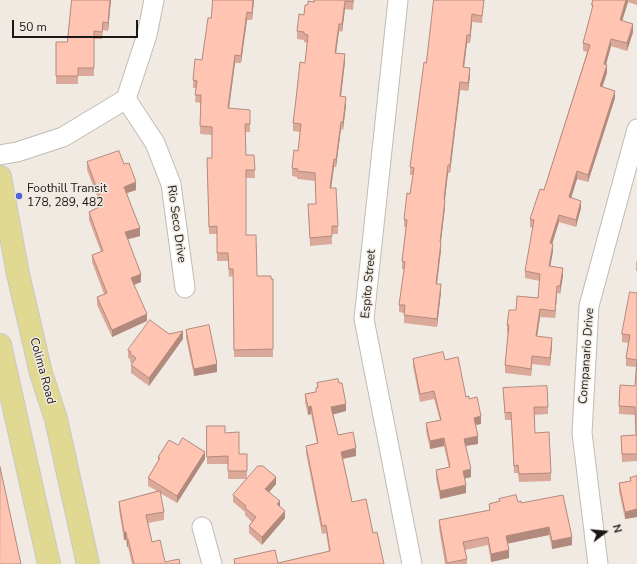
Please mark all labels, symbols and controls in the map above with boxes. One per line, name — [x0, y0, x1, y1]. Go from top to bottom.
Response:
scale bar — [14, 12, 140, 38]
text: 50 m — [19, 19, 47, 35]
place label: Foothill Transit 178, 289, 482 — [27, 182, 107, 210]
street label: Rio Seco Drive — [163, 184, 189, 264]
marker: Foothill Transit 178, 289, 482 — [14, 191, 24, 201]
street label: Espito Street — [359, 249, 379, 319]
street label: Companario Drive — [576, 307, 598, 405]
street label: Colima Road — [26, 336, 58, 406]
north arrow — [585, 512, 625, 552]
text: N — [609, 523, 625, 535]

